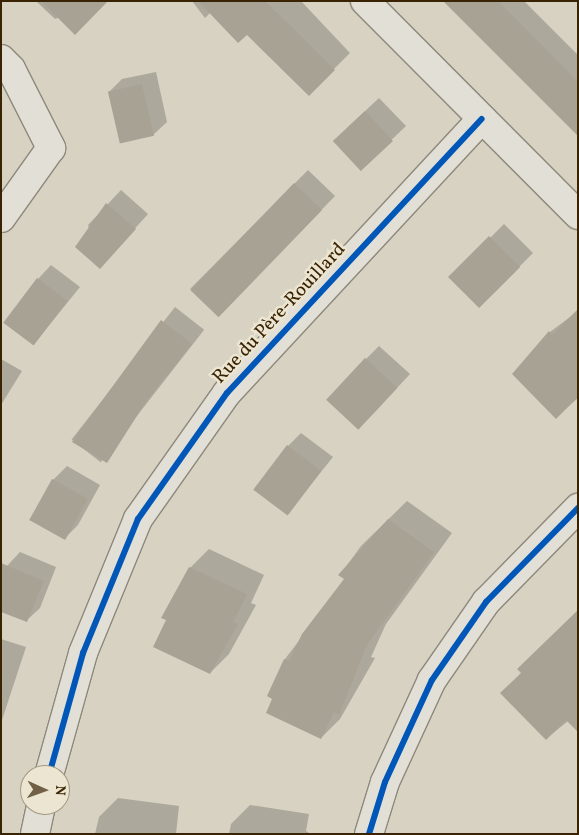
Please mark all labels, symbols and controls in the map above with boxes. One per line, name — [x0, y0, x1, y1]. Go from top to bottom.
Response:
street label: Rue du Père-Rouillard — [209, 239, 351, 389]
north arrow — [20, 765, 70, 815]
text: N — [50, 785, 69, 796]

